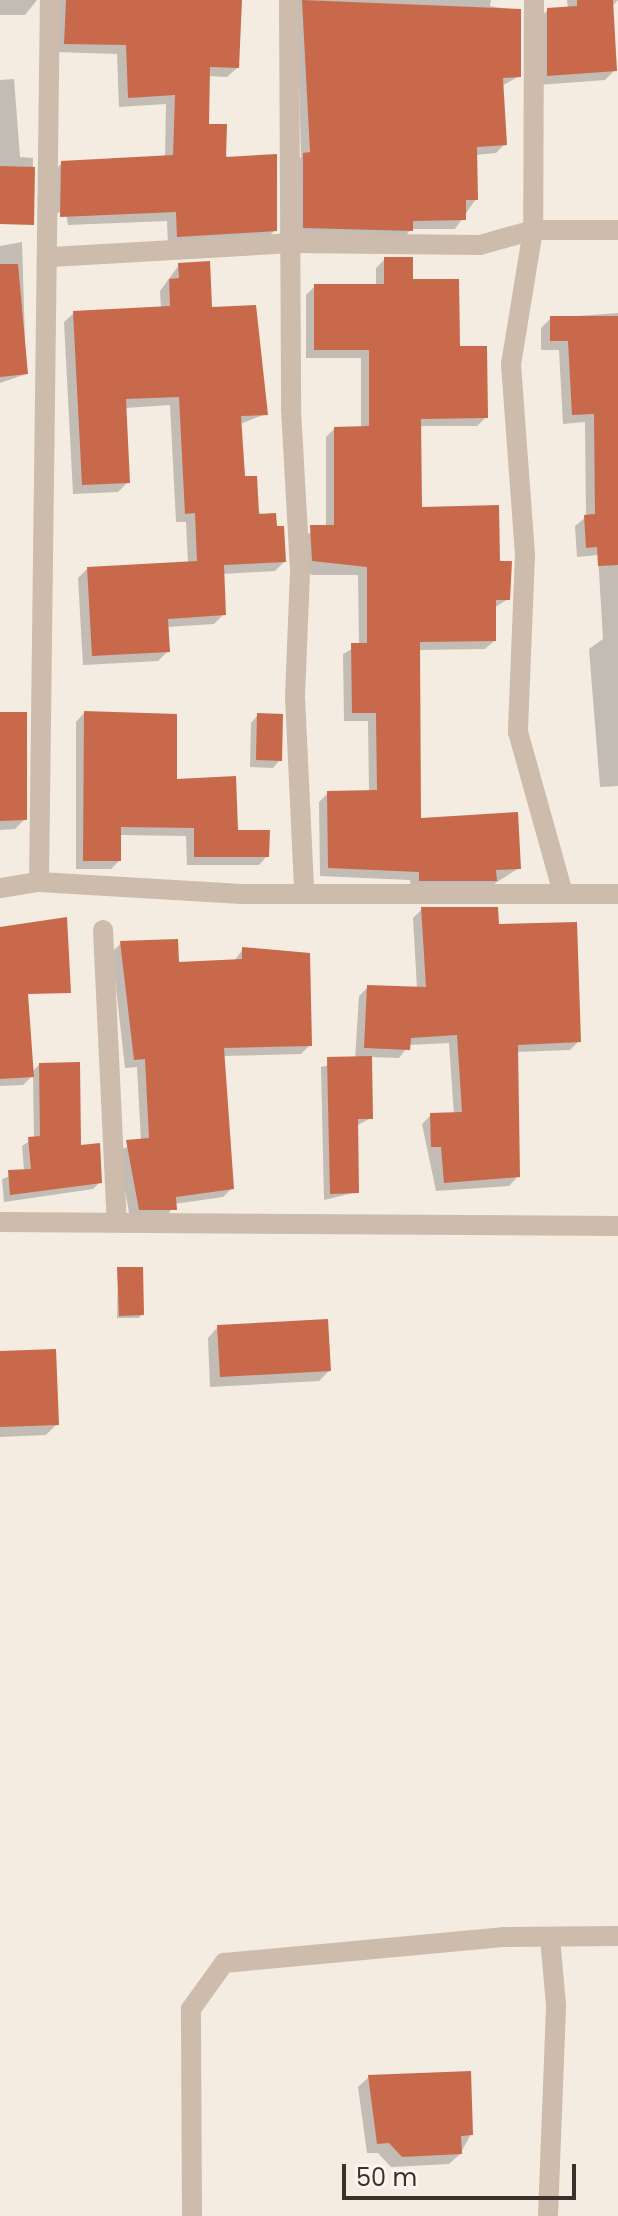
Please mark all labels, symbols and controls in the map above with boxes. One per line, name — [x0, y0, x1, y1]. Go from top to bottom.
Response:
scale bar — [346, 2148, 580, 2198]
text: 50 m — [356, 2161, 417, 2194]

